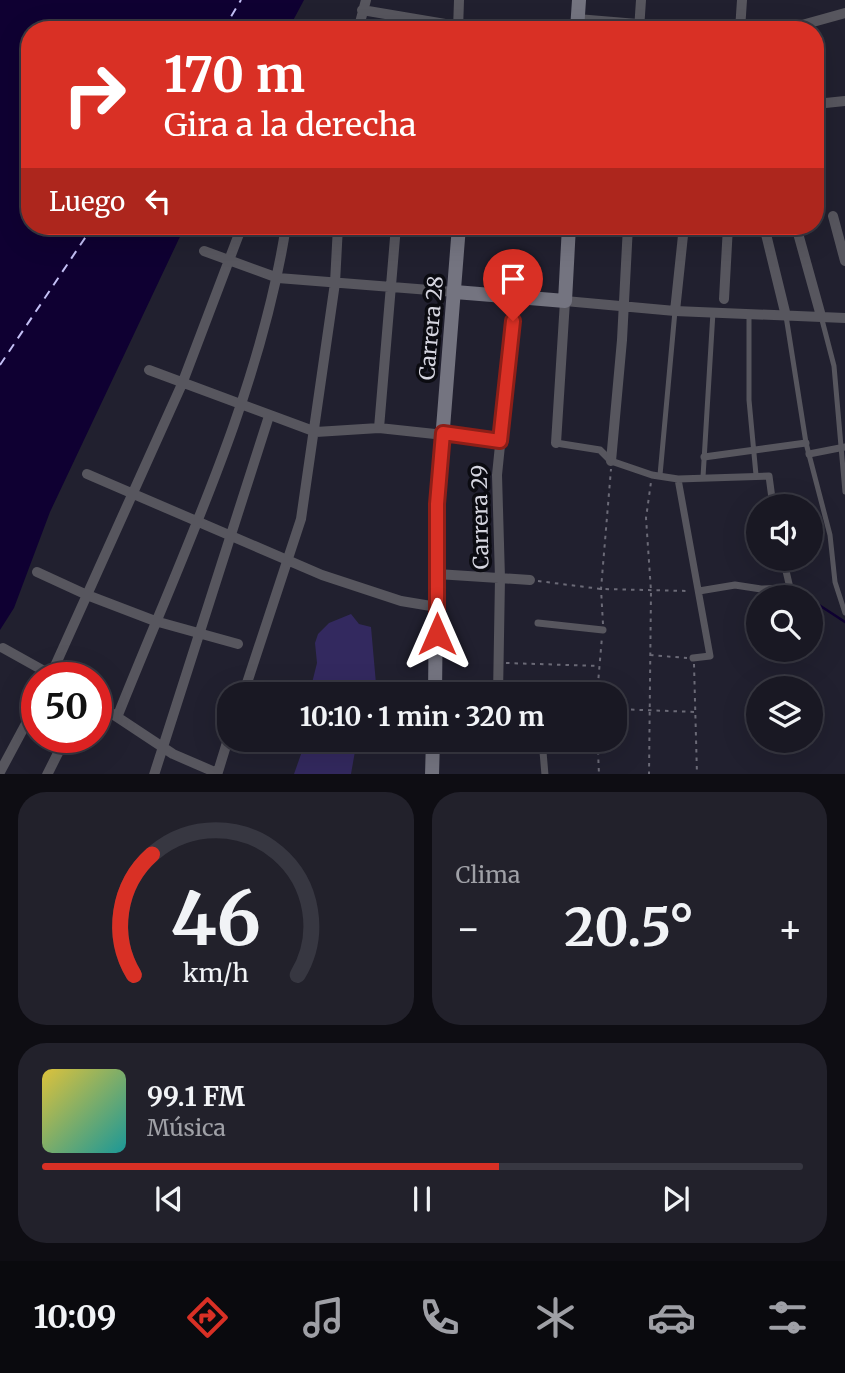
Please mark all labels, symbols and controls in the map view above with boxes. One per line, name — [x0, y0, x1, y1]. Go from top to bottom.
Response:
text: 170 m — [164, 44, 305, 105]
icon: right — [49, 49, 140, 140]
text: Gira a la derecha — [164, 105, 417, 145]
icon: left — [139, 182, 177, 220]
text: Luego — [49, 185, 125, 218]
pin — [483, 249, 543, 321]
icon: arrive — [494, 260, 532, 298]
street label: Carrera 28 — [413, 275, 449, 381]
street label: Carrera 29 — [466, 464, 494, 570]
map controls — [746, 494, 823, 753]
button: sound — [746, 494, 823, 571]
button: search — [746, 585, 823, 662]
position arrow — [400, 597, 474, 671]
speed limit sign: 50 — [21, 662, 112, 753]
button: layers — [746, 676, 823, 753]
text: 10:10 · 1 min · 320 m — [300, 700, 544, 733]
text: Clima — [456, 860, 520, 889]
text: 46 — [170, 873, 261, 965]
text: 20.5° — [564, 895, 694, 960]
text: − — [456, 905, 481, 952]
text: + — [778, 905, 803, 952]
text: km/h — [183, 956, 249, 988]
text: 99.1 FM — [147, 1080, 245, 1113]
text: Música — [147, 1113, 226, 1142]
icon: previous — [150, 1180, 188, 1218]
icon: pause — [403, 1180, 441, 1218]
icon: next — [657, 1180, 695, 1218]
icon: directions — [183, 1293, 232, 1342]
icon: music — [299, 1293, 348, 1342]
icon: phone — [415, 1293, 464, 1342]
icon: climate — [531, 1293, 580, 1342]
icon: car — [647, 1293, 696, 1342]
icon: filters — [763, 1293, 812, 1342]
text: 10:09 — [33, 1297, 117, 1337]

